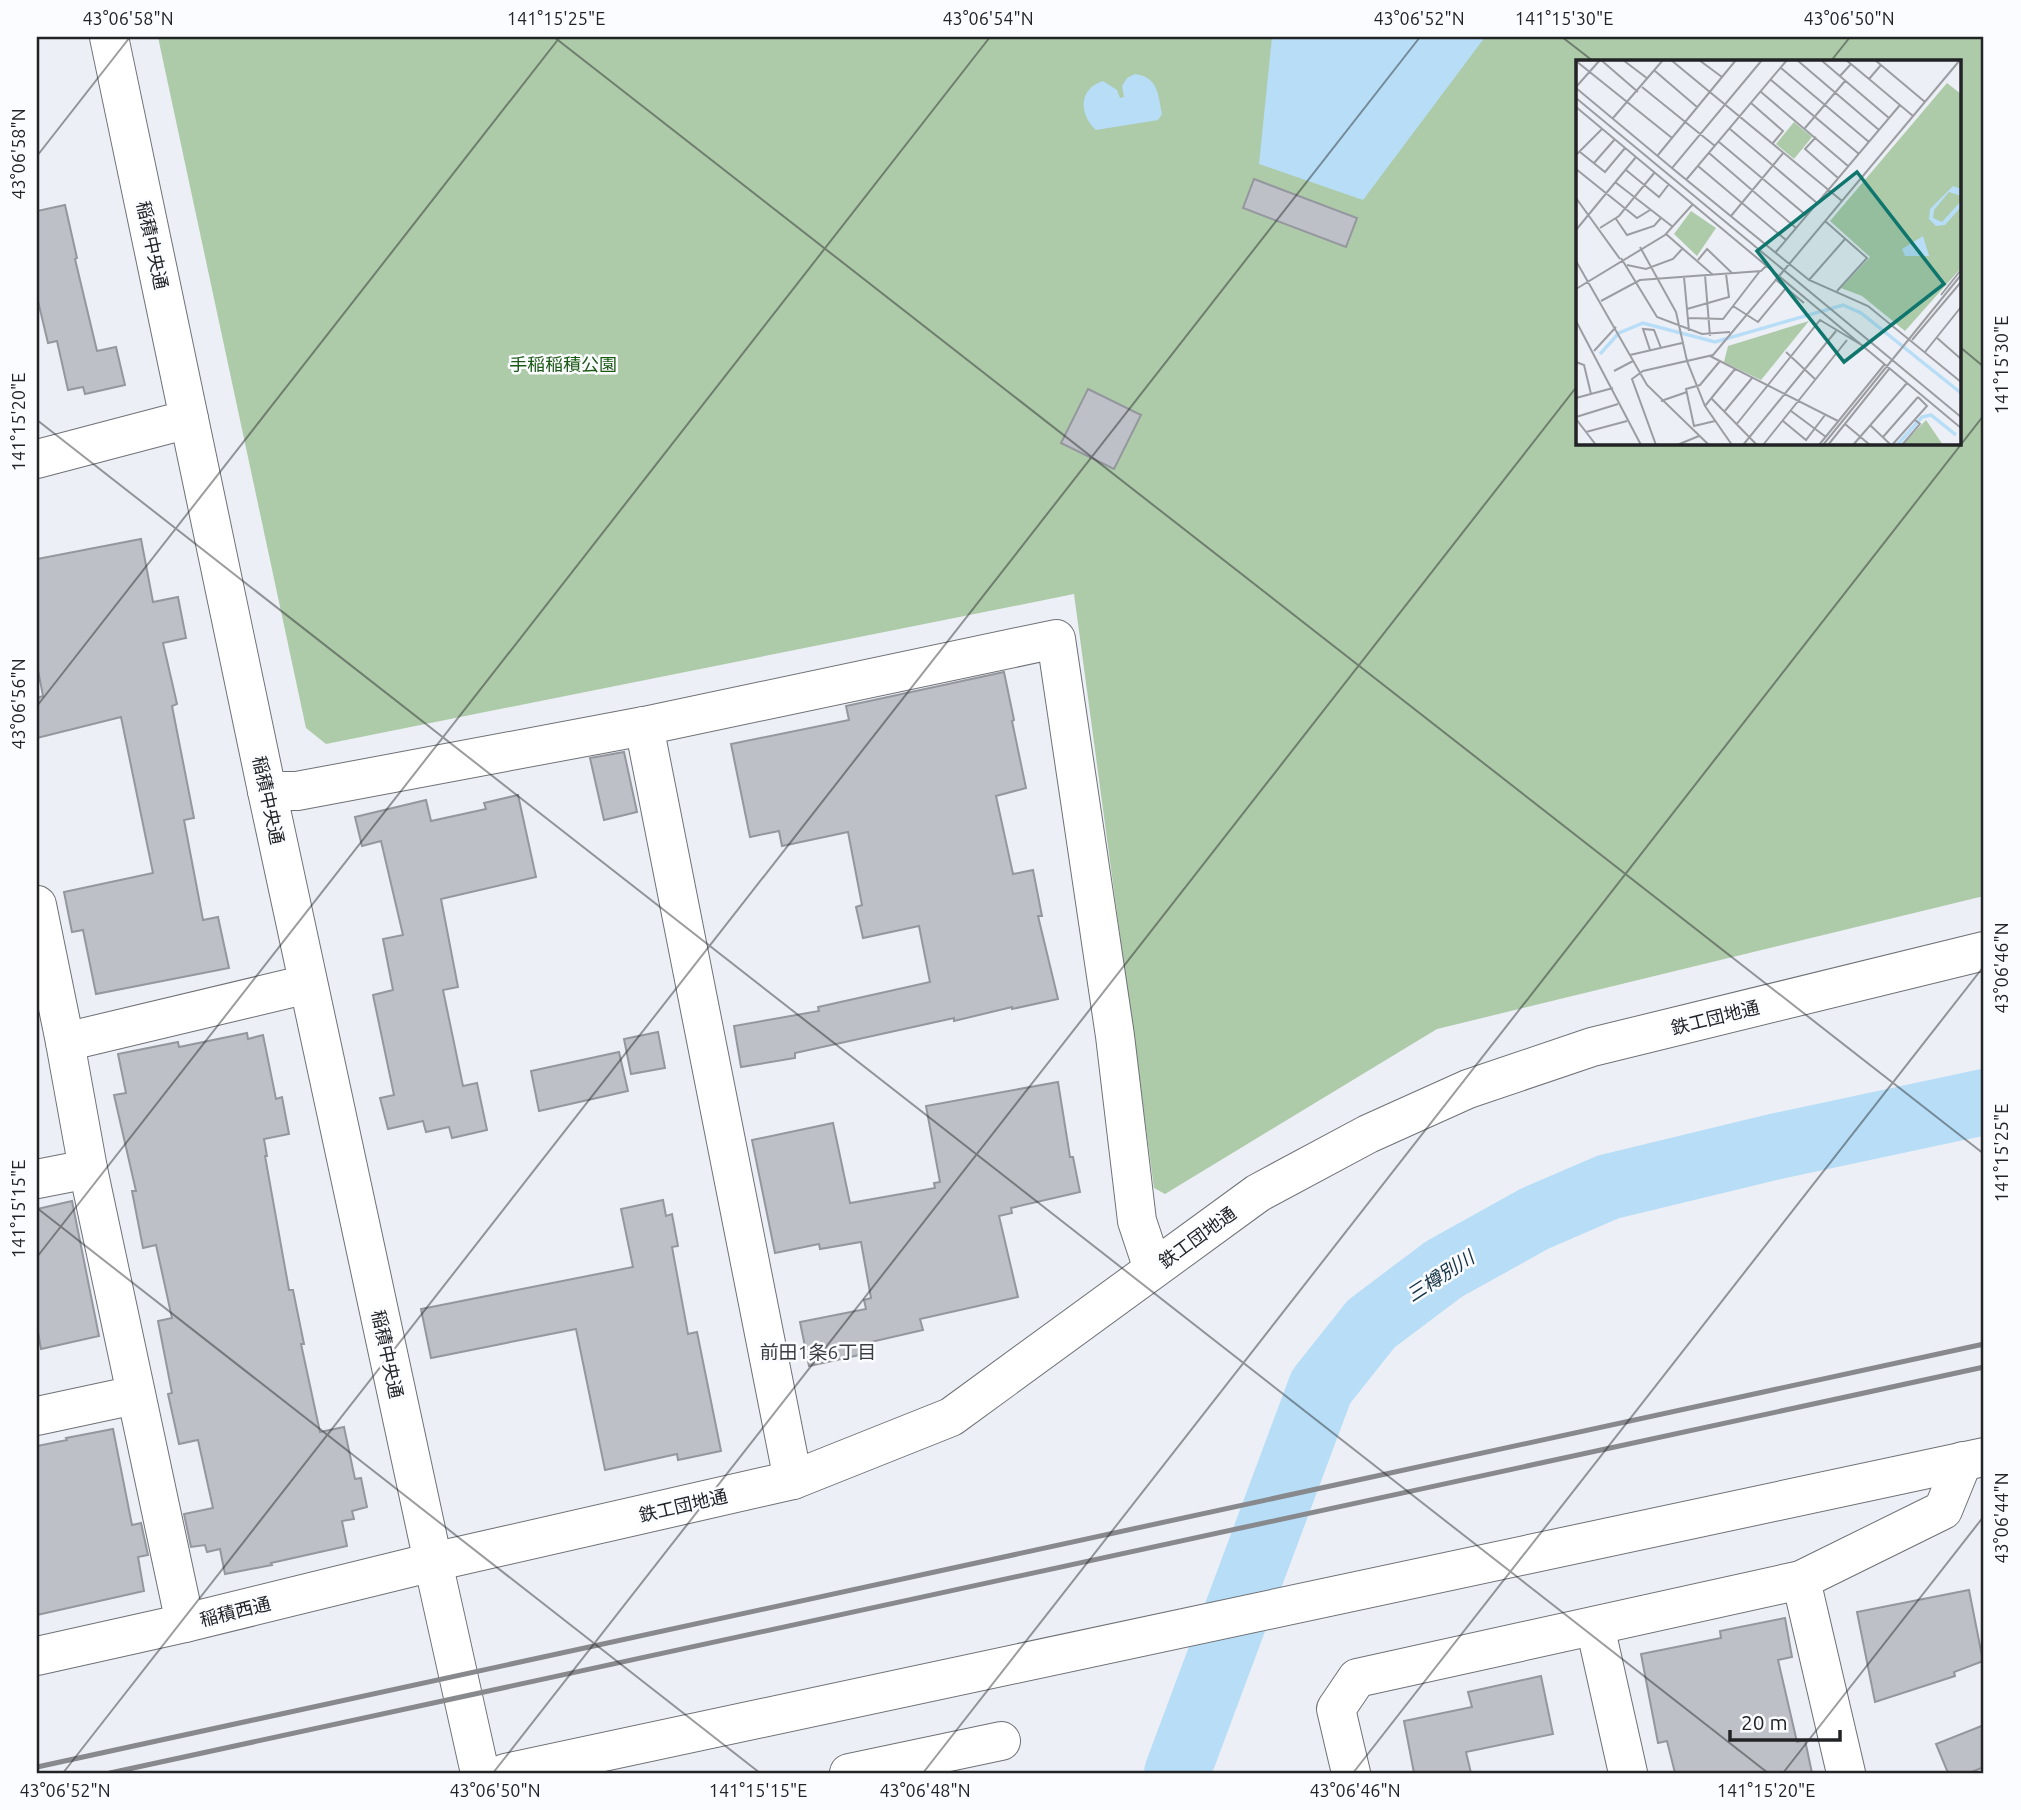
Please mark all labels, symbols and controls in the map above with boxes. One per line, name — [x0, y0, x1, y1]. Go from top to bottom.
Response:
text: 43°06'58"N — [82, 8, 174, 28]
text: 141°15'25"E — [507, 8, 605, 28]
text: 43°06'54"N — [942, 8, 1034, 28]
text: 43°06'52"N — [1373, 8, 1465, 28]
text: 141°15'30"E — [1515, 8, 1613, 28]
text: 43°06'50"N — [1803, 8, 1895, 28]
inset map — [1576, 60, 1962, 444]
text: 43°06'58"N — [8, 108, 28, 200]
street label: 稲積中央通 — [134, 199, 172, 291]
text: 141°15'30"E — [1991, 316, 2011, 414]
park label: 手稲稲積公園 — [509, 354, 617, 374]
text: 141°15'20"E — [8, 373, 28, 471]
text: 43°06'56"N — [8, 658, 28, 750]
street label: 稲積中央通 — [250, 754, 288, 846]
text: 43°06'46"N — [1991, 922, 2011, 1014]
street label: 鉄工団地通 — [1669, 996, 1761, 1038]
text: 141°15'25"E — [1991, 1104, 2011, 1202]
text: 141°15'15"E — [8, 1160, 28, 1258]
street label: 鉄工団地通 — [1155, 1202, 1239, 1272]
water label: 三樽別川 — [1402, 1245, 1480, 1306]
street label: 稲積中央通 — [369, 1308, 407, 1400]
district label: 前田1条6丁目 — [760, 1341, 876, 1363]
text: 43°06'44"N — [1991, 1472, 2011, 1564]
street label: 鉄工団地通 — [637, 1485, 729, 1525]
street label: 稲積西通 — [198, 1593, 272, 1629]
scale bar — [1730, 1698, 1841, 1742]
text: 20 m — [1741, 1710, 1788, 1734]
text: 43°06'52"N — [19, 1780, 111, 1800]
text: 43°06'50"N — [449, 1780, 541, 1800]
text: 141°15'15"E — [709, 1780, 807, 1800]
text: 43°06'48"N — [879, 1780, 971, 1800]
text: 43°06'46"N — [1309, 1780, 1401, 1800]
text: 141°15'20"E — [1717, 1780, 1815, 1800]

